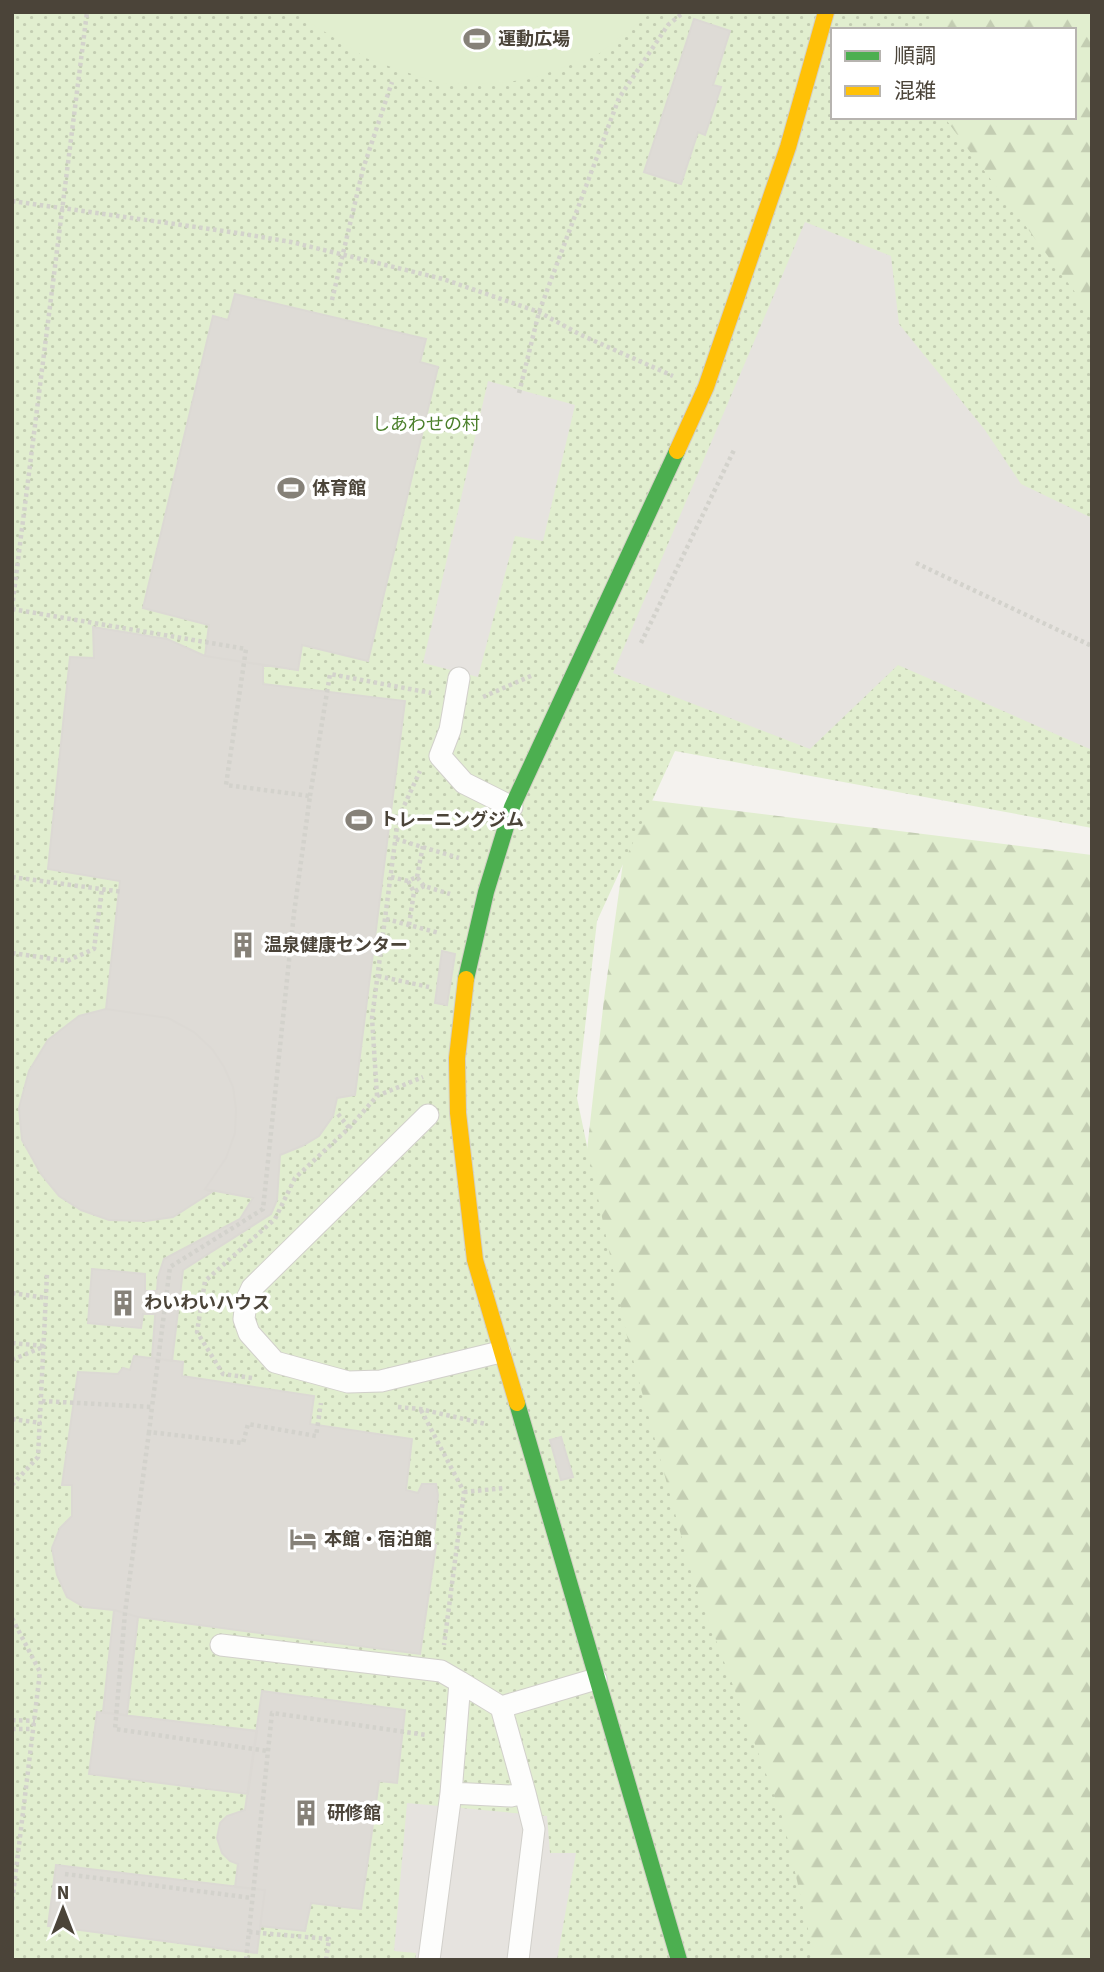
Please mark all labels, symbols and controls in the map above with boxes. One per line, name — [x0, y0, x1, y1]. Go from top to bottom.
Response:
sports icon: 運動広場 — [462, 24, 492, 54]
place label: 運動広場 — [498, 27, 570, 52]
legend — [831, 28, 1076, 119]
text: 順調 — [894, 41, 936, 71]
text: 混雑 — [894, 76, 936, 106]
park label: しあわせの村 — [372, 412, 480, 437]
sports icon: 体育館 — [276, 473, 306, 503]
place label: 体育館 — [312, 476, 366, 501]
sports icon: トレーニングジム — [344, 805, 374, 835]
place label: トレーニングジム — [380, 808, 524, 833]
building icon: 温泉健康センター — [228, 930, 258, 960]
place label: 温泉健康センター — [264, 933, 408, 958]
building icon: わいわいハウス — [108, 1288, 138, 1318]
place label: わいわいハウス — [144, 1291, 270, 1316]
hotel icon: 本館・宿泊館 — [288, 1524, 318, 1554]
place label: 本館・宿泊館 — [324, 1527, 432, 1552]
building icon: 研修館 — [291, 1798, 321, 1828]
place label: 研修館 — [327, 1801, 381, 1826]
north arrow — [28, 1874, 98, 1944]
text: N — [57, 1880, 69, 1907]

